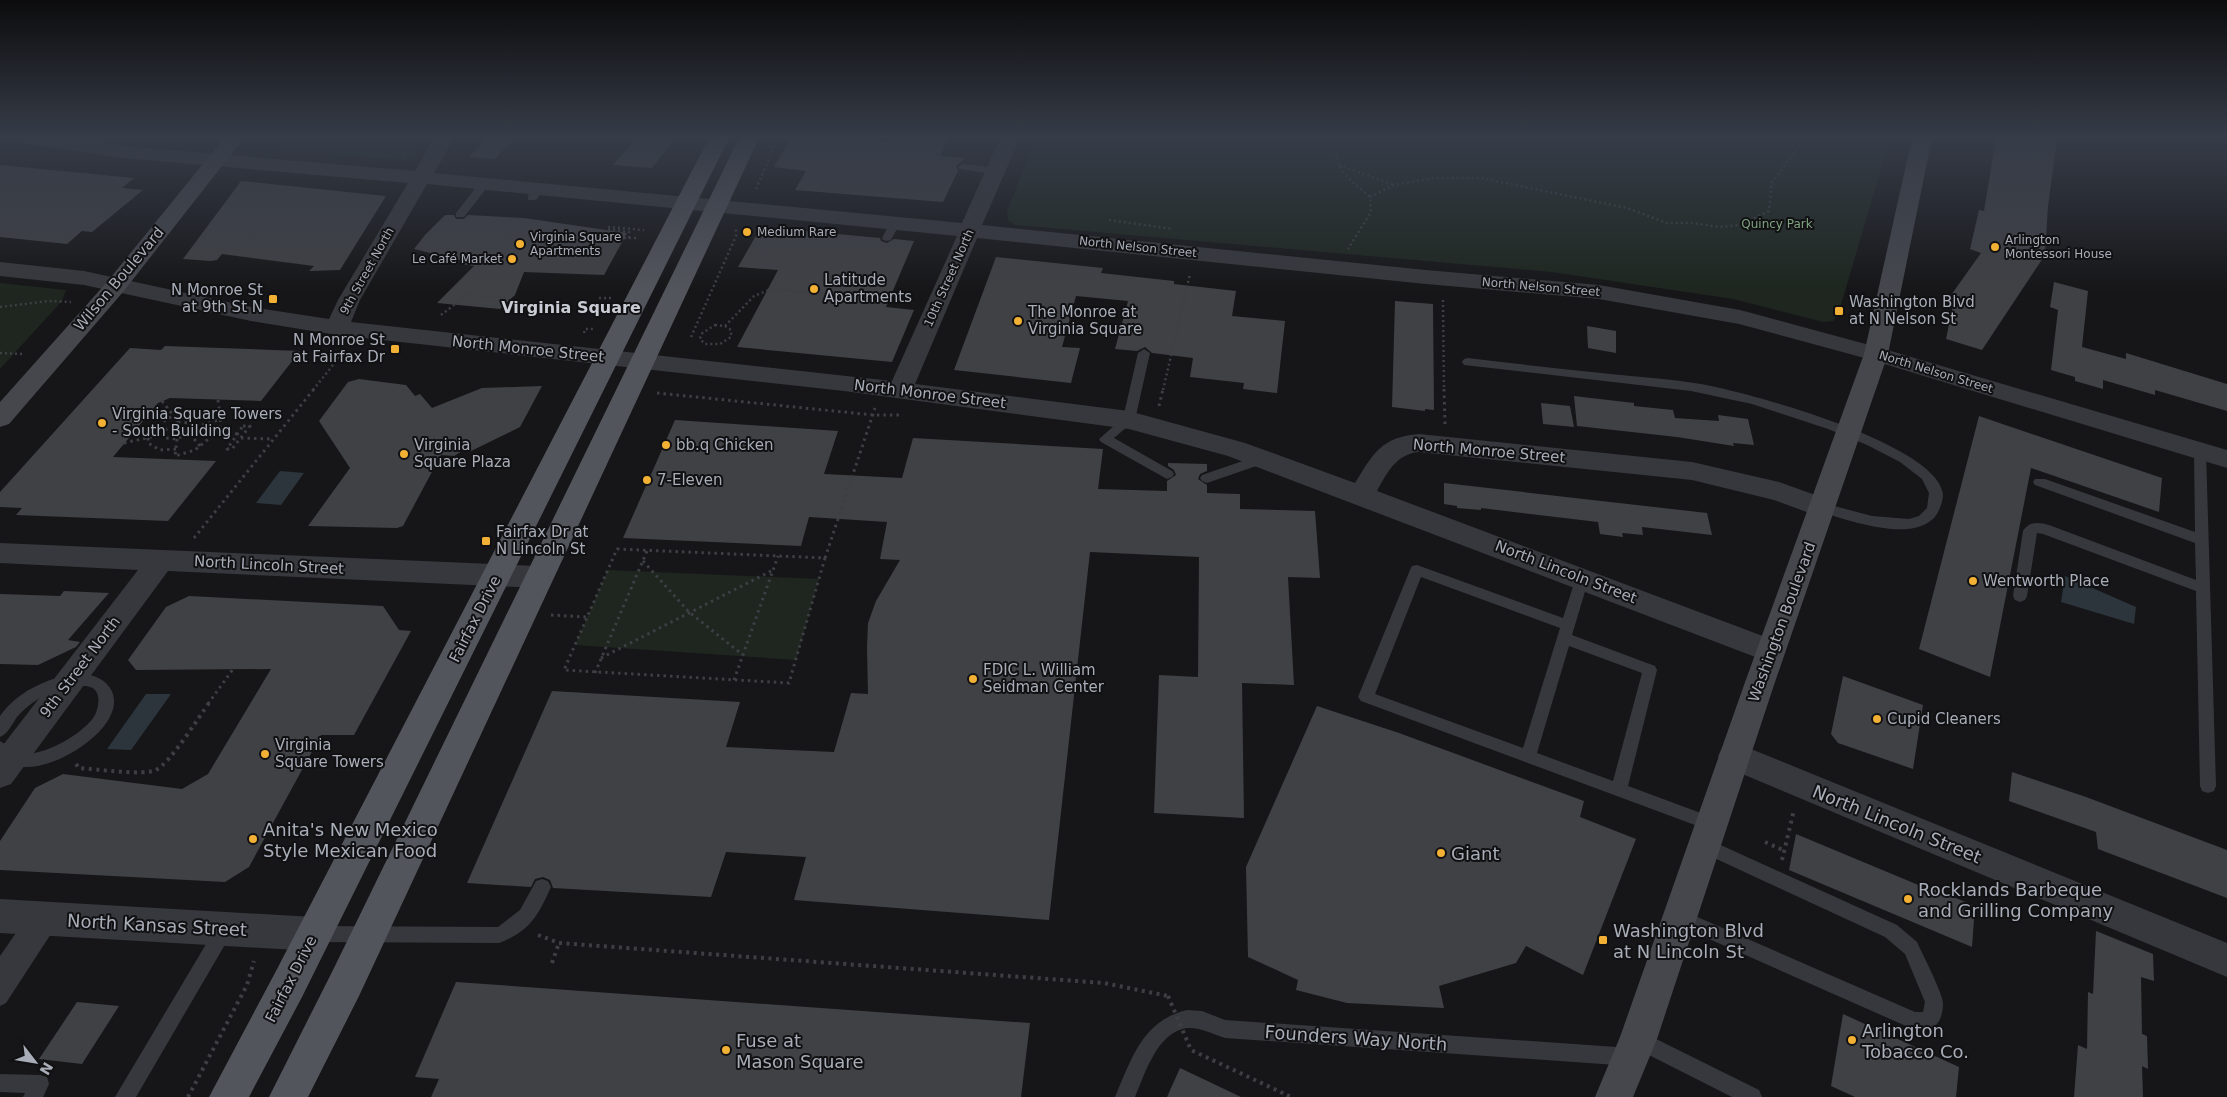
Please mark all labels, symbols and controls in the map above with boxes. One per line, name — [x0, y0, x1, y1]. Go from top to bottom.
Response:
park label: Quincy Park — [1741, 217, 1813, 231]
street label: Wilson Boulevard — [70, 223, 168, 335]
street label: 9th Street North — [337, 225, 397, 317]
place label: Medium Rare — [757, 225, 836, 239]
marker: Medium Rare — [741, 226, 753, 238]
street label: 10th Street North — [921, 227, 977, 329]
place label: Virginia Square Apartments — [530, 230, 621, 258]
place label: Arlington Montessori House — [2005, 233, 2112, 261]
street label: North Nelson Street — [1078, 234, 1198, 260]
marker: Virginia Square Apartments — [514, 238, 526, 250]
marker: Arlington Montessori House — [1989, 241, 2001, 253]
place label: Le Café Market — [412, 252, 502, 266]
marker: Le Café Market — [506, 253, 518, 265]
place label: Latitude Apartments — [824, 271, 912, 306]
street label: North Nelson Street — [1481, 275, 1601, 299]
place label: N Monroe St at 9th St N — [171, 281, 263, 316]
marker: Latitude Apartments — [808, 283, 820, 295]
marker: N Monroe St at 9th St N — [267, 293, 279, 305]
place label: Washington Blvd at N Nelson St — [1849, 293, 1975, 328]
district label: Virginia Square — [501, 298, 641, 317]
place label: The Monroe at Virginia Square — [1027, 303, 1142, 338]
marker: Washington Blvd at N Nelson St — [1833, 305, 1845, 317]
marker: The Monroe at Virginia Square — [1012, 315, 1024, 327]
place label: N Monroe St at Fairfax Dr — [293, 331, 386, 366]
street label: North Monroe Street — [451, 332, 605, 366]
marker: N Monroe St at Fairfax Dr — [389, 343, 401, 355]
street label: North Nelson Street — [1877, 348, 1995, 396]
street label: North Monroe Street — [853, 376, 1007, 412]
place label: Virginia Square Towers - South Building — [112, 405, 282, 440]
marker: Virginia Square Towers - South Building — [96, 417, 108, 429]
street label: North Monroe Street — [1412, 435, 1566, 467]
place label: Virginia Square Plaza — [414, 436, 511, 471]
place label: bb.q Chicken — [676, 436, 773, 454]
marker: bb.q Chicken — [660, 439, 672, 451]
marker: Virginia Square Plaza — [398, 448, 410, 460]
place label: 7-Eleven — [657, 471, 722, 489]
marker: 7-Eleven — [641, 474, 653, 486]
place label: Fairfax Dr at N Lincoln St — [496, 523, 589, 558]
marker: Fairfax Dr at N Lincoln St — [480, 535, 492, 547]
street label: North Lincoln Street — [1493, 537, 1639, 607]
street label: Washington Boulevard — [1745, 540, 1819, 704]
street label: North Lincoln Street — [194, 552, 345, 578]
place label: Wentworth Place — [1983, 572, 2109, 590]
street label: Fairfax Drive — [445, 573, 505, 665]
marker: Wentworth Place — [1967, 575, 1979, 587]
street label: 9th Street North — [36, 613, 124, 721]
place label: FDIC L. William Seidman Center — [983, 661, 1105, 696]
marker: FDIC L. William Seidman Center — [967, 673, 979, 685]
place label: Cupid Cleaners — [1887, 710, 2001, 728]
marker: Cupid Cleaners — [1871, 713, 1883, 725]
place label: Virginia Square Towers — [275, 736, 384, 771]
marker: Virginia Square Towers — [259, 748, 271, 760]
street label: North Lincoln Street — [1810, 781, 1984, 867]
place label: Anita's New Mexico Style Mexican Food — [263, 819, 438, 861]
marker: Anita's New Mexico Style Mexican Food — [247, 833, 259, 845]
place label: Giant — [1451, 843, 1499, 864]
marker: Giant — [1435, 847, 1447, 859]
place label: Rocklands Barbeque and Grilling Company — [1918, 879, 2113, 921]
marker: Rocklands Barbeque and Grilling Company — [1902, 893, 1914, 905]
street label: North Kansas Street — [66, 910, 248, 940]
place label: Washington Blvd at N Lincoln St — [1613, 920, 1764, 962]
street label: Fairfax Drive — [261, 933, 321, 1025]
marker: Washington Blvd at N Lincoln St — [1597, 934, 1609, 946]
place label: Arlington Tobacco Co. — [1861, 1020, 1969, 1062]
street label: Founders Way North — [1264, 1021, 1448, 1055]
place label: Fuse at Mason Square — [736, 1030, 863, 1072]
marker: Arlington Tobacco Co. — [1846, 1034, 1858, 1046]
north arrow — [10, 1037, 60, 1087]
marker: Fuse at Mason Square — [720, 1044, 732, 1056]
text: N — [36, 1060, 56, 1078]

